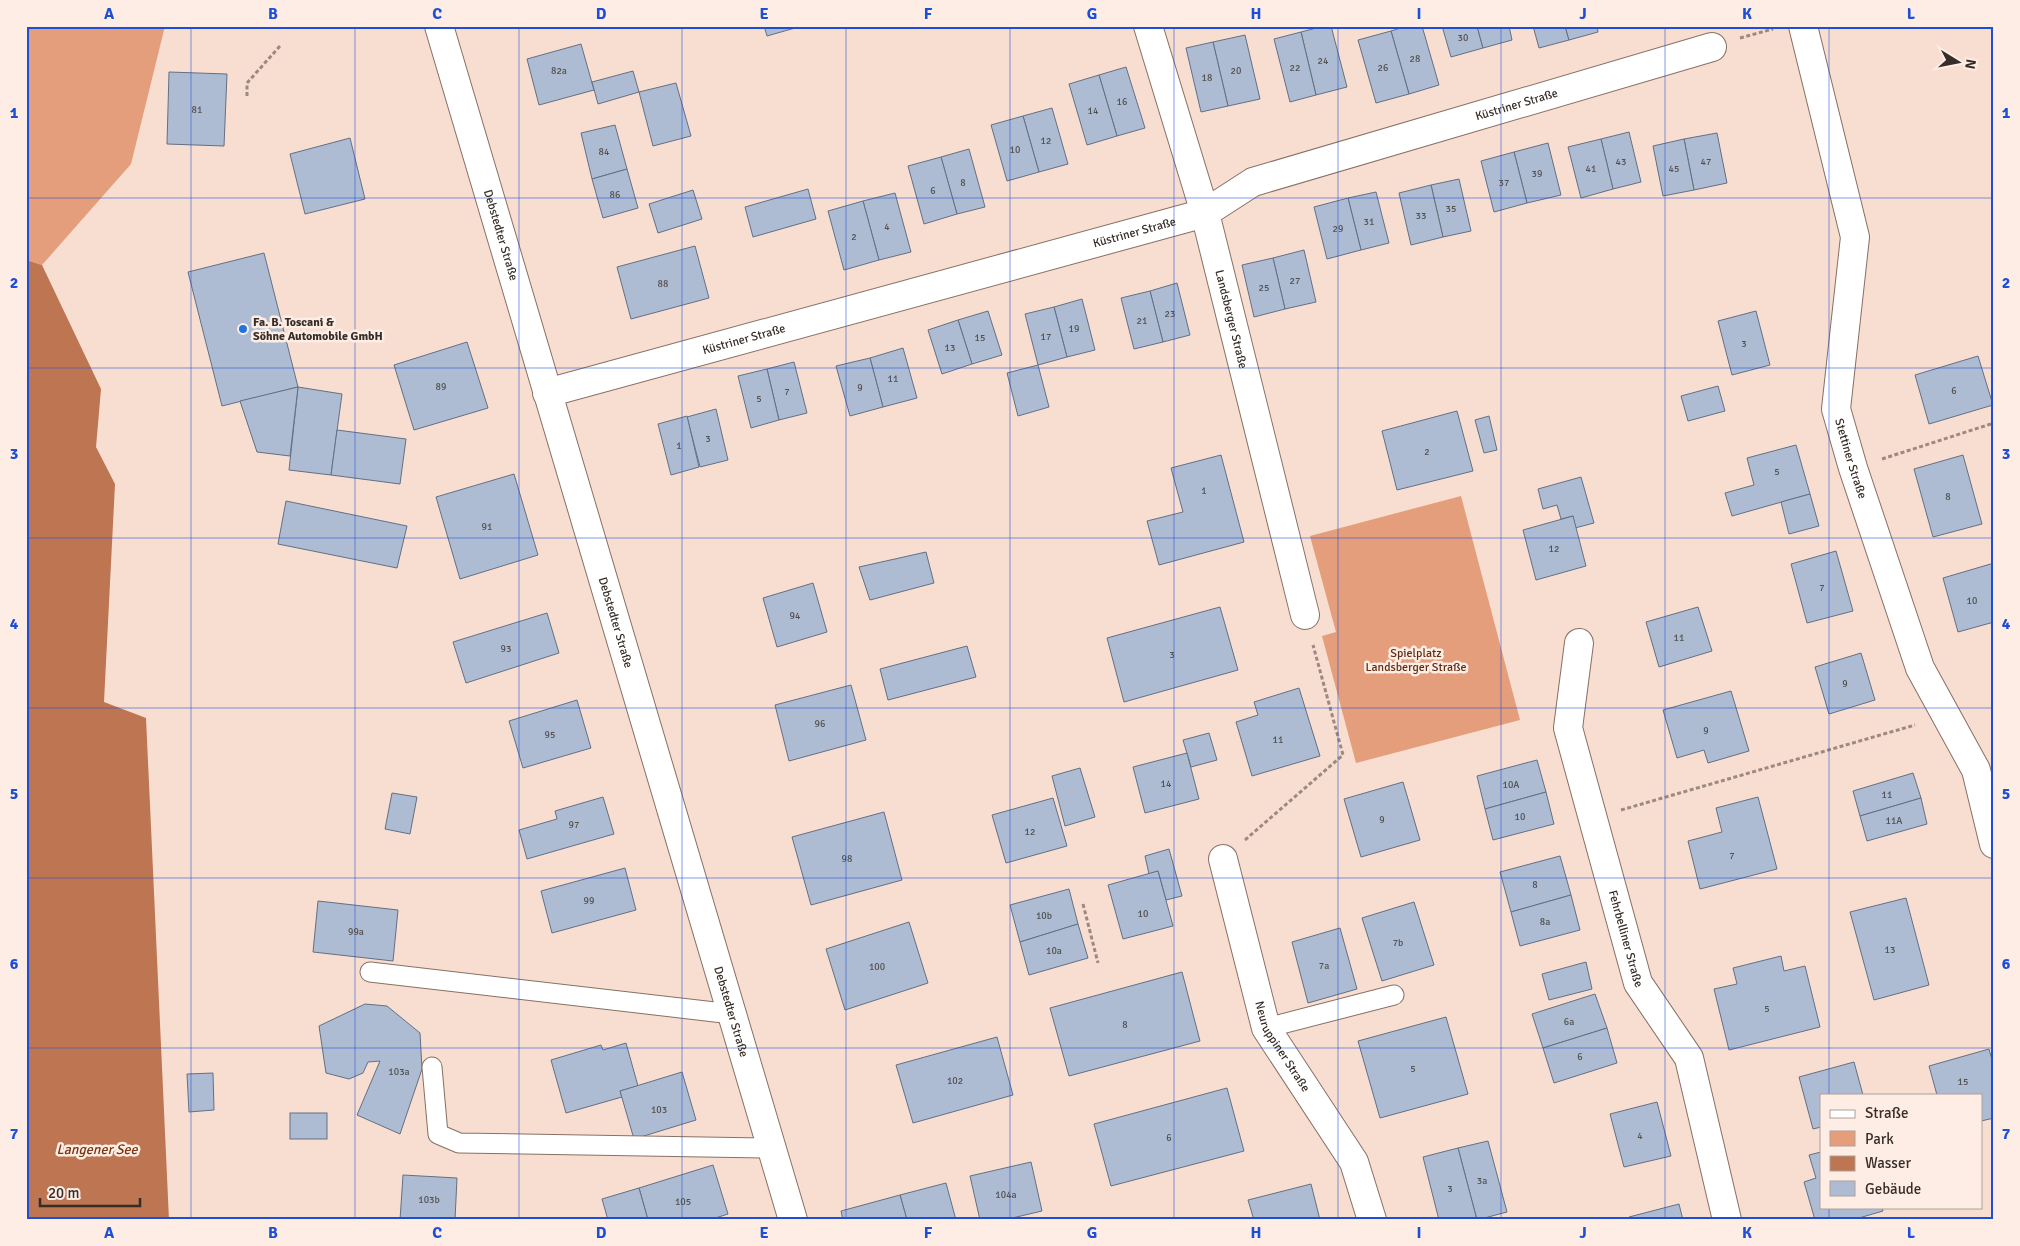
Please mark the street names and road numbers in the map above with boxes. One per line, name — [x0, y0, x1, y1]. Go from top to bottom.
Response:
street label: Küstriner Straße — [1474, 86, 1560, 124]
street label: Debstedter Straße — [480, 188, 521, 282]
street label: Küstriner Straße — [1091, 214, 1178, 251]
street label: Landsberger Straße — [1211, 268, 1250, 370]
street label: Küstriner Straße — [701, 321, 787, 358]
street label: Stettiner Straße — [1831, 417, 1870, 501]
street label: Debstedter Straße — [595, 575, 636, 670]
street label: Fehrbelliner Straße — [1605, 888, 1646, 991]
street label: Debstedter Straße — [710, 965, 751, 1059]
street label: Neuruppiner Straße — [1251, 1000, 1313, 1095]

